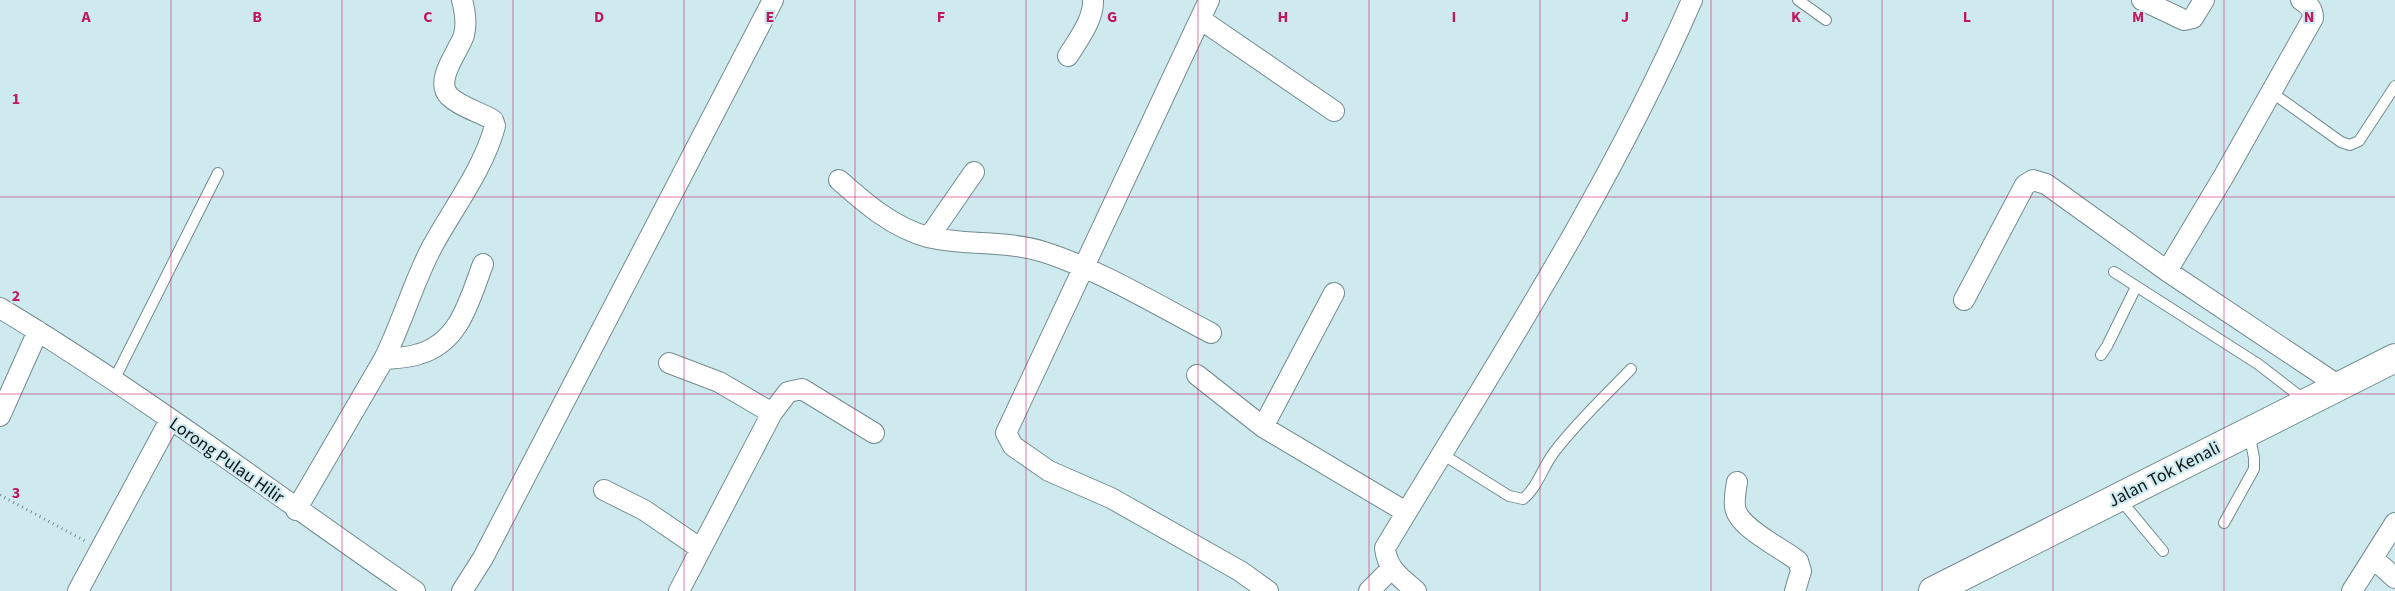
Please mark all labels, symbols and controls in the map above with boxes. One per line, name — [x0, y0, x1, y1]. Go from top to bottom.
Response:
text: A — [80, 6, 91, 28]
text: B — [252, 6, 262, 28]
text: C — [423, 6, 433, 28]
text: D — [594, 6, 604, 28]
text: E — [766, 6, 774, 28]
text: F — [937, 6, 945, 28]
text: G — [1107, 6, 1117, 28]
text: H — [1278, 6, 1288, 28]
text: I — [1452, 6, 1456, 28]
text: J — [1621, 6, 1629, 28]
text: K — [1791, 6, 1801, 28]
text: L — [1963, 6, 1971, 28]
text: M — [2132, 6, 2144, 28]
text: N — [2304, 6, 2314, 28]
text: 1 — [12, 88, 20, 110]
text: 2 — [12, 285, 20, 307]
street label: Lorong Pulau Hilir — [164, 411, 290, 510]
street label: Jalan Tok Kenali — [2104, 435, 2225, 513]
text: 3 — [12, 482, 20, 504]

